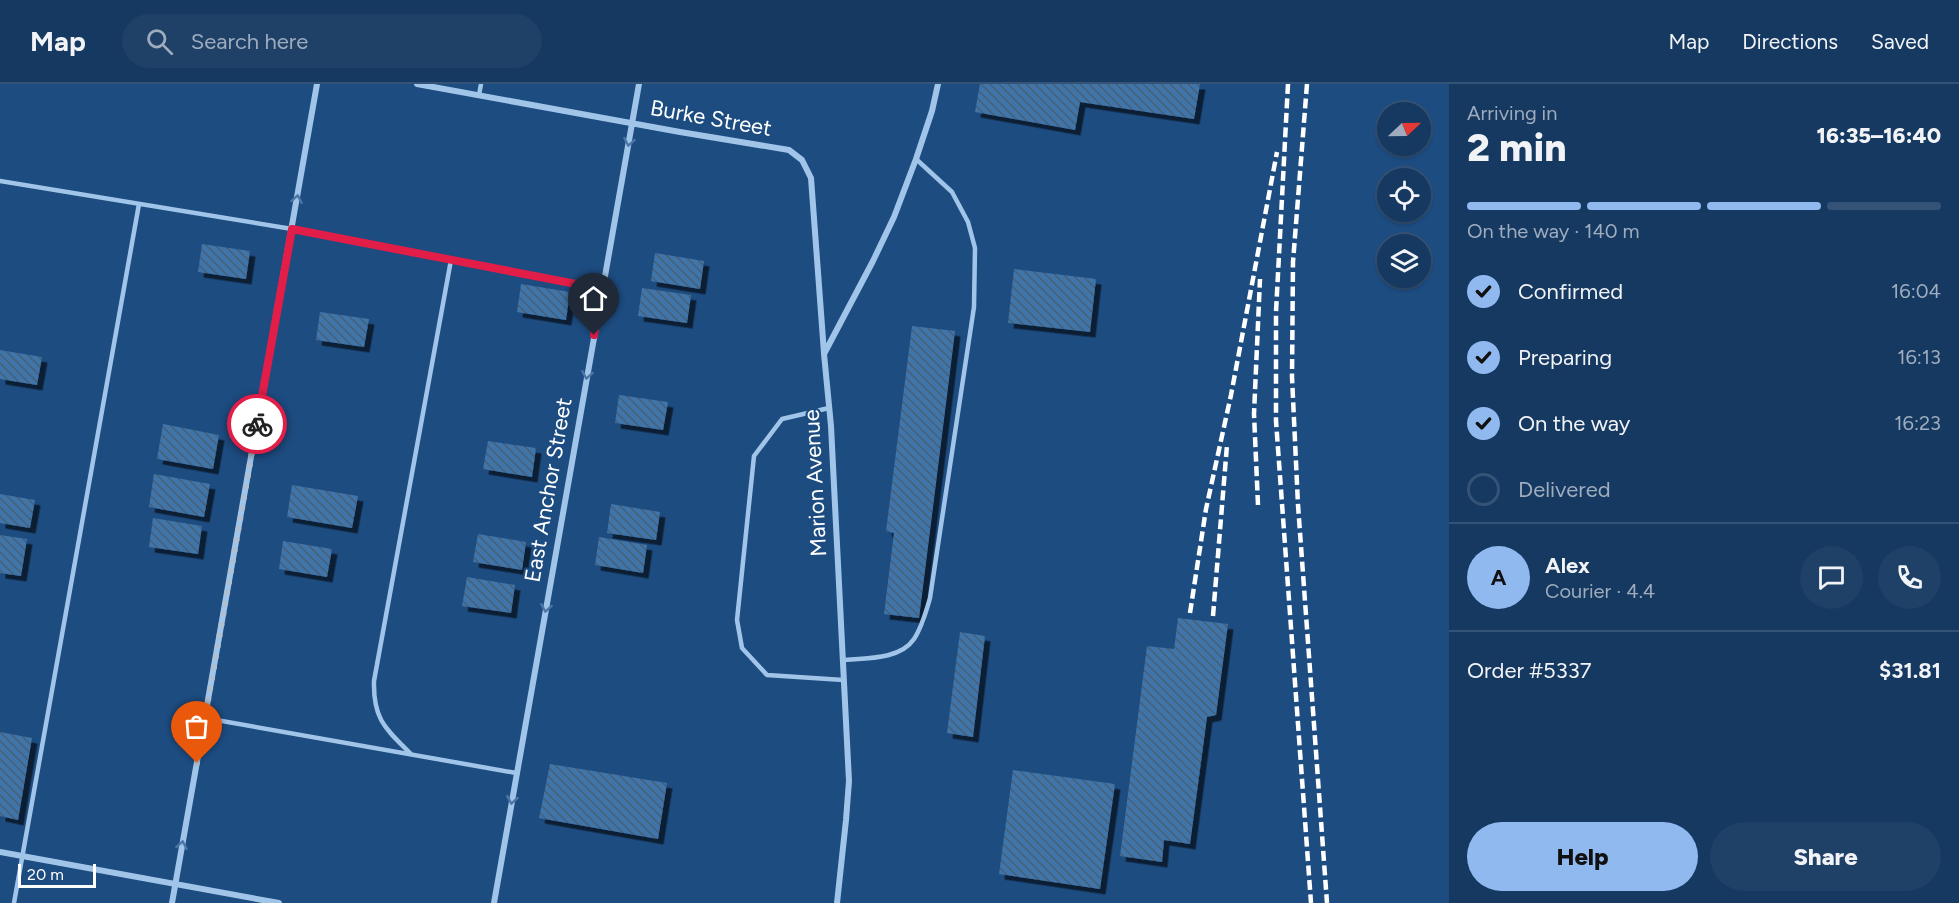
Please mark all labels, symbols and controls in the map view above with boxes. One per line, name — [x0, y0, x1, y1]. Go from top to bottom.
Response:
search box — [122, 14, 542, 68]
text: Map — [30, 24, 86, 58]
icon: search — [143, 25, 176, 58]
text: Search here — [191, 28, 308, 55]
text: Map — [1668, 29, 1709, 54]
text: Directions — [1742, 29, 1838, 54]
text: Saved — [1871, 29, 1929, 54]
street label: Burke Street — [648, 94, 774, 142]
text: Arriving in — [1467, 101, 1557, 125]
north arrow — [1377, 102, 1431, 156]
map controls — [1377, 102, 1431, 288]
text: 16:35–16:40 — [1817, 122, 1941, 149]
text: 2 min — [1467, 124, 1567, 171]
one-way arrow — [623, 137, 635, 146]
button: locate — [1377, 168, 1431, 222]
one-way arrow — [290, 194, 303, 204]
text: On the way · 140 m — [1467, 219, 1640, 243]
button: layers — [1377, 234, 1431, 288]
pin — [568, 273, 619, 335]
icon: check — [1467, 275, 1500, 308]
text: Confirmed — [1518, 278, 1623, 305]
text: 16:04 — [1891, 279, 1941, 303]
icon: home — [577, 282, 610, 315]
icon: check — [1467, 341, 1500, 374]
text: Preparing — [1518, 344, 1612, 371]
text: 16:13 — [1897, 345, 1941, 369]
one-way arrow — [581, 370, 594, 380]
courier — [227, 394, 287, 454]
street label: East Anchor Street — [518, 396, 578, 584]
icon: check — [1467, 407, 1500, 440]
icon: bike — [241, 408, 274, 441]
street label: Marion Avenue — [798, 409, 832, 557]
text: On the way — [1518, 410, 1630, 437]
text: 16:23 — [1894, 411, 1941, 435]
text: Delivered — [1518, 476, 1611, 503]
button: chat — [1800, 546, 1863, 609]
button: phone — [1878, 546, 1941, 609]
text: Alex — [1545, 552, 1590, 579]
text: A — [1491, 564, 1506, 591]
text: Courier · 4.4 — [1545, 579, 1655, 603]
one-way arrow — [540, 603, 553, 613]
text: Order #5337 — [1467, 657, 1592, 684]
text: $31.81 — [1879, 657, 1941, 684]
pin — [171, 701, 222, 763]
icon: bag — [180, 710, 213, 743]
one-way arrow — [506, 796, 518, 805]
button: Help — [1467, 822, 1698, 891]
button: Share — [1710, 822, 1941, 891]
one-way arrow — [175, 841, 188, 851]
scale bar — [18, 861, 96, 888]
text: 20 m — [27, 865, 64, 884]

